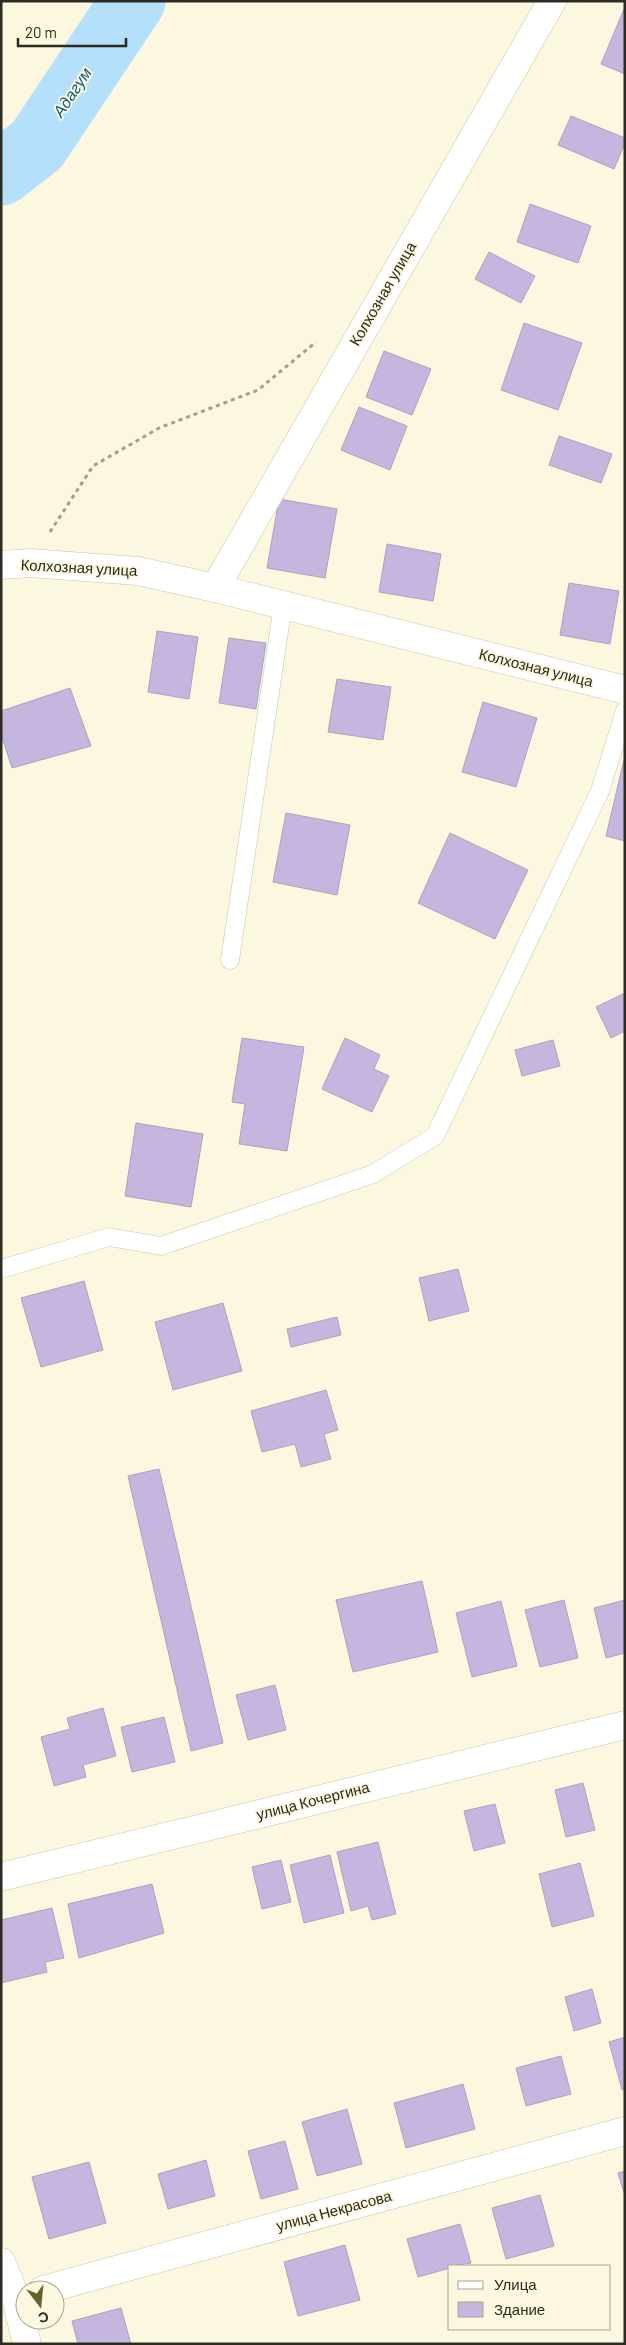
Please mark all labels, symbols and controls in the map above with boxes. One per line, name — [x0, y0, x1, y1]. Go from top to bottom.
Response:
scale bar — [18, 15, 125, 47]
text: 20 m — [25, 23, 57, 41]
water label: Адагум — [48, 63, 95, 121]
street label: Колхозная улица — [345, 238, 419, 349]
street label: Колхозная улица — [20, 555, 139, 579]
street label: Колхозная улица — [477, 644, 596, 690]
street label: улица Кочергина — [254, 1777, 372, 1823]
street label: улица Некрасова — [274, 2186, 394, 2234]
legend — [448, 2265, 611, 2330]
text: Улица — [494, 2275, 537, 2293]
north arrow — [15, 2280, 65, 2330]
text: Здание — [494, 2300, 545, 2318]
text: С — [37, 2308, 51, 2328]

